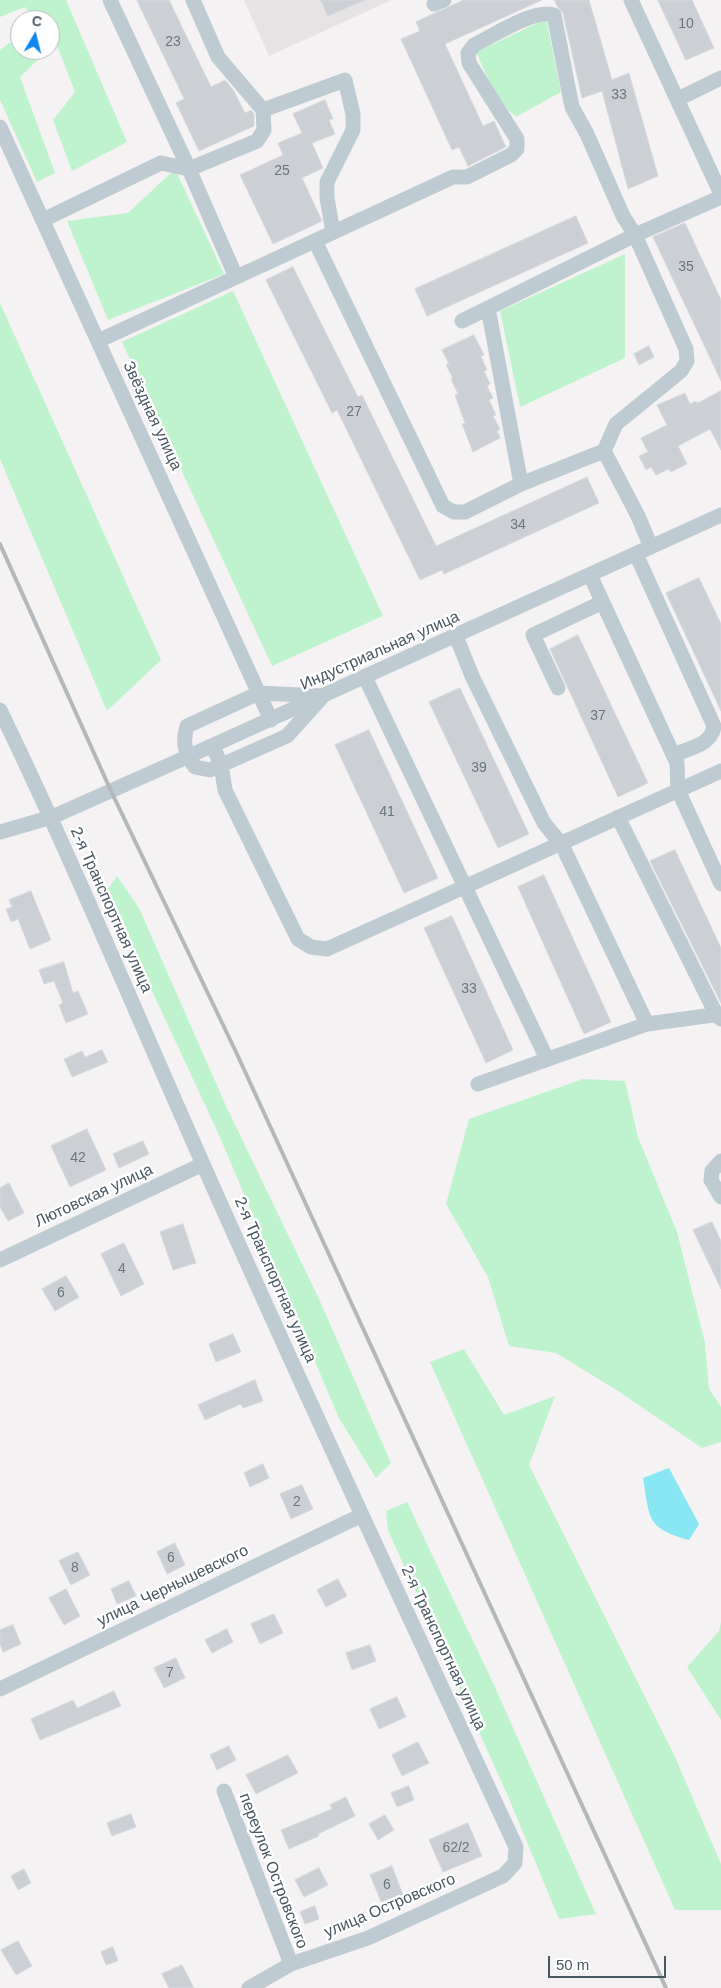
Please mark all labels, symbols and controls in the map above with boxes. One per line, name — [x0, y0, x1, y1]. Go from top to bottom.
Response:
north arrow — [10, 10, 60, 60]
text: С — [31, 13, 43, 30]
house number: 10 — [678, 16, 694, 32]
house number: 23 — [165, 34, 181, 50]
house number: 33 — [611, 87, 627, 103]
house number: 25 — [274, 163, 290, 179]
house number: 35 — [678, 259, 694, 275]
street label: Звёздная улица — [118, 358, 186, 474]
house number: 27 — [346, 404, 362, 420]
house number: 34 — [510, 517, 526, 533]
street label: Индустриальная улица — [298, 607, 462, 695]
house number: 37 — [590, 708, 606, 724]
house number: 39 — [471, 760, 487, 776]
house number: 41 — [379, 804, 395, 820]
street label: 2-я Транспортная улица — [66, 824, 156, 996]
house number: 33 — [461, 981, 477, 997]
house number: 42 — [70, 1150, 86, 1166]
street label: Лютовская улица — [32, 1160, 156, 1232]
street label: 2-я Транспортная улица — [230, 1194, 320, 1366]
house number: 4 — [118, 1261, 126, 1277]
house number: 6 — [57, 1285, 65, 1301]
house number: 2 — [293, 1494, 301, 1510]
street label: улица Чернышевского — [94, 1541, 252, 1631]
house number: 6 — [167, 1550, 175, 1566]
house number: 8 — [71, 1560, 79, 1576]
street label: 2-я Транспортная улица — [396, 1563, 490, 1733]
house number: 7 — [166, 1665, 174, 1681]
street label: переулок Островского — [234, 1791, 312, 1951]
house number: 62/2 — [442, 1840, 470, 1856]
street label: улица Островского — [321, 1870, 459, 1942]
house number: 6 — [383, 1877, 391, 1893]
scale bar — [551, 1946, 668, 1978]
text: 50 m — [556, 1956, 589, 1973]

